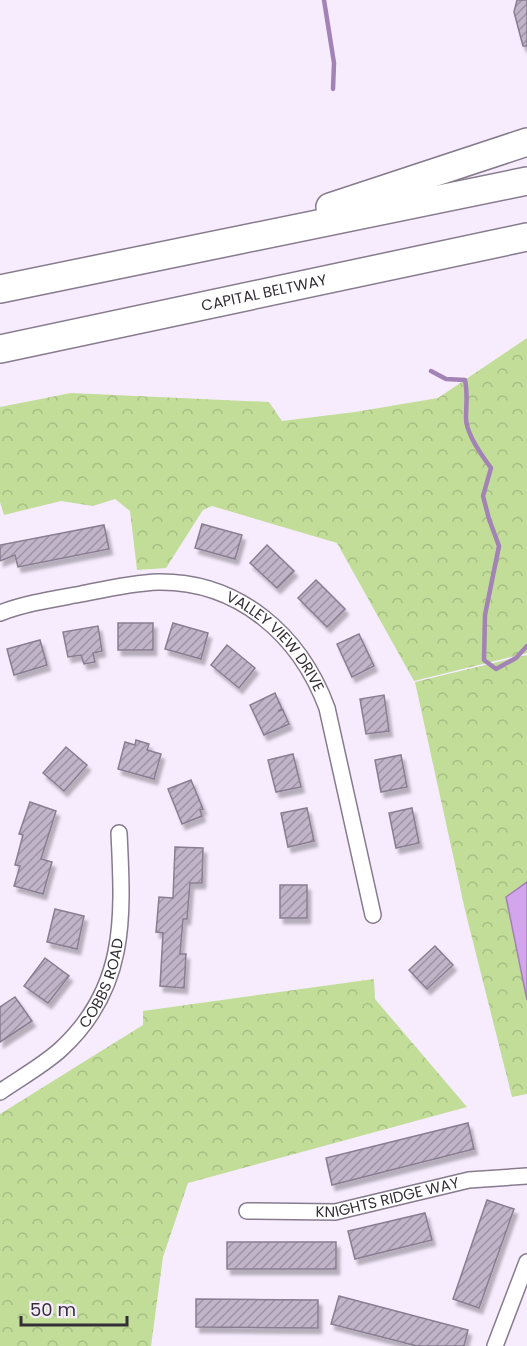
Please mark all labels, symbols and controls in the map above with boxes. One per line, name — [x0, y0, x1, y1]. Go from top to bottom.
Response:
street label: CAPITAL BELTWAY — [199, 269, 329, 316]
street label: VALLEY VIEW DRIVE — [223, 586, 330, 695]
street label: COBBS ROAD — [74, 937, 128, 1032]
street label: KNIGHTS RIDGE WAY — [316, 1172, 461, 1222]
scale bar — [21, 1289, 128, 1327]
text: 50 m — [30, 1297, 76, 1322]

